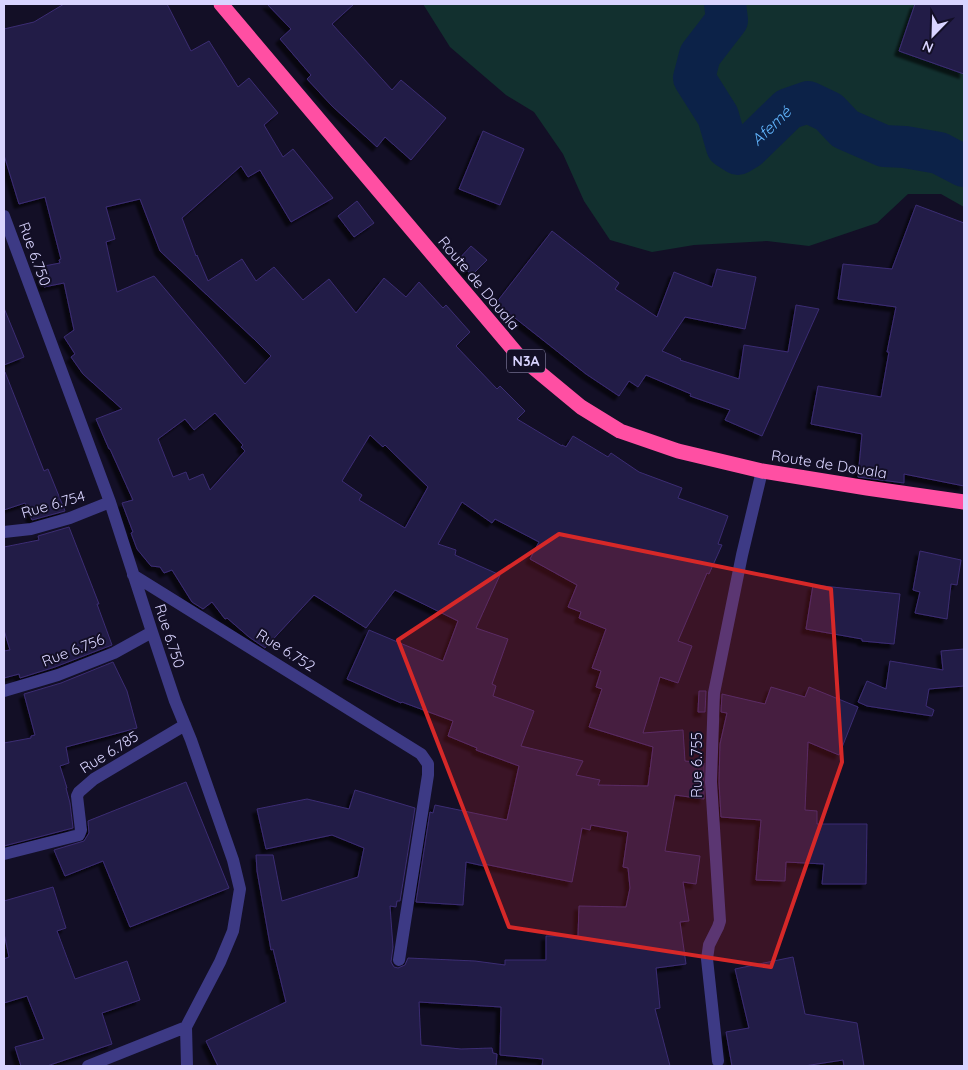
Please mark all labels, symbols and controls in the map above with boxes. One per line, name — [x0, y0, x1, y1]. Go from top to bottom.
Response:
north arrow — [908, 10, 958, 60]
text: N — [920, 37, 936, 57]
water label: Afemé — [747, 101, 796, 150]
street label: Rue 6.750 — [15, 219, 55, 289]
street label: Route de Douala — [434, 232, 524, 334]
road number: N3A — [507, 350, 545, 372]
street label: Route de Douala — [770, 445, 888, 483]
street label: Rue 6.754 — [19, 486, 87, 522]
street label: Rue 6.750 — [151, 601, 189, 671]
street label: Rue 6.752 — [253, 624, 319, 676]
street label: Rue 6.756 — [39, 629, 107, 671]
street label: Rue 6.785 — [76, 727, 142, 777]
street label: Rue 6.755 — [687, 732, 706, 798]

